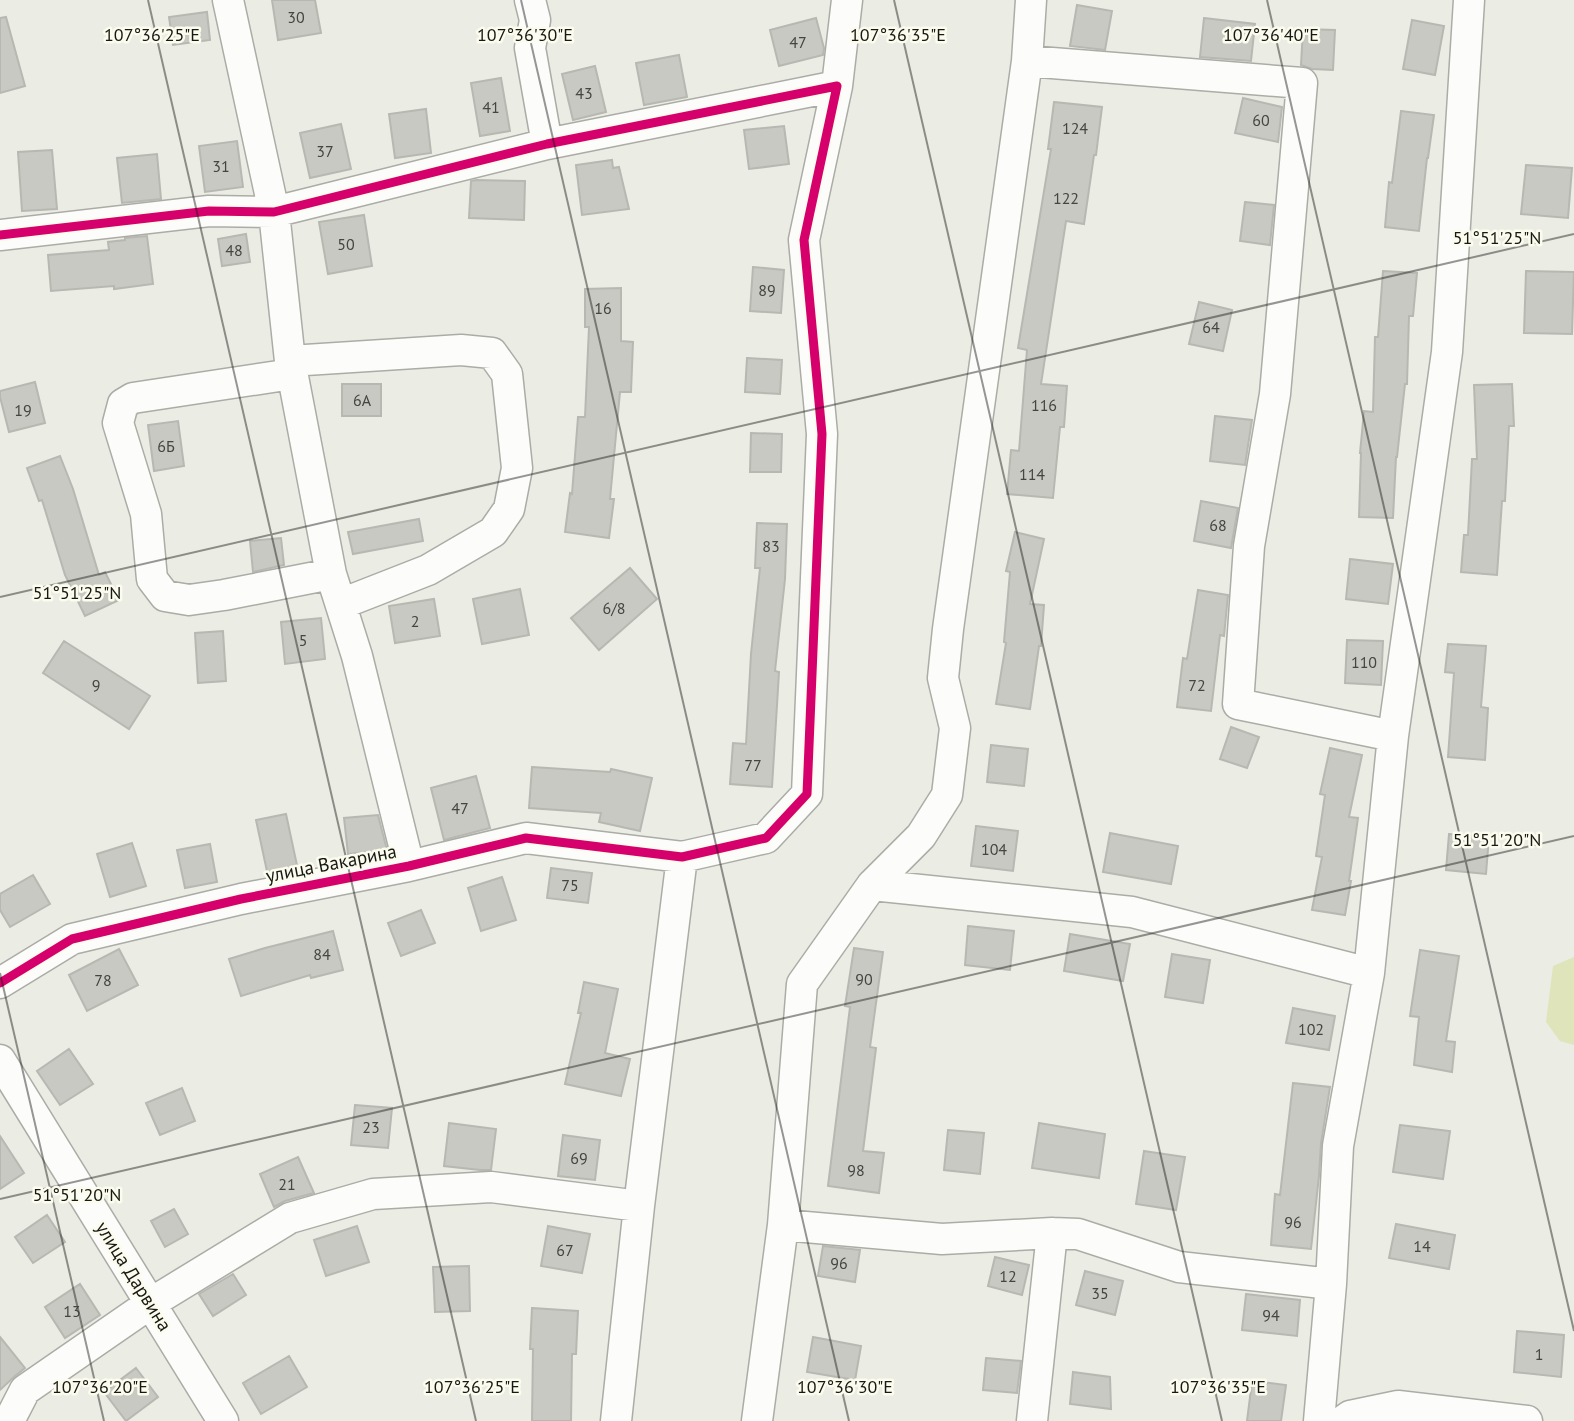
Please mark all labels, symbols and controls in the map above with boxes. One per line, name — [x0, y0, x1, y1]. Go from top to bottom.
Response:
house number: 30 — [287, 7, 305, 27]
text: 107°36'25"E — [104, 23, 200, 46]
text: 107°36'30"E — [477, 23, 573, 46]
text: 107°36'35"E — [850, 23, 946, 46]
text: 107°36'40"E — [1223, 23, 1319, 46]
house number: 47 — [789, 32, 807, 52]
house number: 43 — [575, 83, 593, 103]
house number: 41 — [482, 97, 500, 117]
house number: 60 — [1252, 110, 1270, 130]
house number: 124 — [1062, 118, 1088, 138]
house number: 37 — [316, 141, 334, 161]
house number: 31 — [212, 156, 230, 176]
house number: 122 — [1053, 188, 1079, 208]
text: 51°51'25"N — [1453, 226, 1541, 249]
house number: 50 — [337, 234, 355, 254]
house number: 48 — [225, 240, 243, 260]
house number: 89 — [758, 280, 776, 300]
house number: 16 — [594, 298, 612, 318]
house number: 64 — [1202, 317, 1220, 337]
house number: 6А — [353, 390, 372, 410]
house number: 116 — [1031, 395, 1057, 415]
house number: 19 — [14, 400, 32, 420]
house number: 6Б — [157, 436, 175, 456]
house number: 114 — [1019, 464, 1045, 484]
house number: 68 — [1209, 515, 1227, 535]
house number: 83 — [762, 536, 780, 556]
text: 51°51'25"N — [33, 581, 121, 604]
house number: 6/8 — [602, 598, 626, 618]
house number: 2 — [411, 611, 419, 631]
house number: 5 — [299, 630, 307, 650]
house number: 110 — [1351, 652, 1377, 672]
house number: 9 — [92, 675, 100, 695]
house number: 72 — [1188, 675, 1206, 695]
house number: 77 — [744, 755, 762, 775]
house number: 47 — [451, 798, 469, 818]
text: 51°51'20"N — [1453, 828, 1541, 851]
street label: улица Вакарина — [264, 839, 398, 887]
house number: 104 — [981, 839, 1007, 859]
house number: 75 — [561, 875, 579, 895]
house number: 84 — [313, 944, 331, 964]
house number: 90 — [855, 969, 873, 989]
house number: 78 — [94, 970, 112, 990]
house number: 102 — [1298, 1019, 1324, 1039]
house number: 23 — [362, 1117, 380, 1137]
house number: 69 — [570, 1148, 588, 1168]
house number: 98 — [847, 1160, 865, 1180]
house number: 21 — [278, 1174, 296, 1194]
text: 51°51'20"N — [33, 1183, 121, 1206]
house number: 96 — [1284, 1212, 1302, 1232]
street label: улица Дарвина — [91, 1217, 177, 1335]
house number: 14 — [1413, 1236, 1431, 1256]
house number: 67 — [556, 1240, 574, 1260]
house number: 96 — [830, 1253, 848, 1273]
house number: 12 — [999, 1266, 1017, 1286]
house number: 35 — [1091, 1283, 1109, 1303]
house number: 13 — [63, 1301, 81, 1321]
house number: 94 — [1262, 1305, 1280, 1325]
house number: 1 — [1535, 1344, 1543, 1364]
text: 107°36'20"E — [52, 1375, 148, 1398]
text: 107°36'25"E — [424, 1375, 520, 1398]
text: 107°36'30"E — [797, 1375, 893, 1398]
text: 107°36'35"E — [1170, 1375, 1266, 1398]

